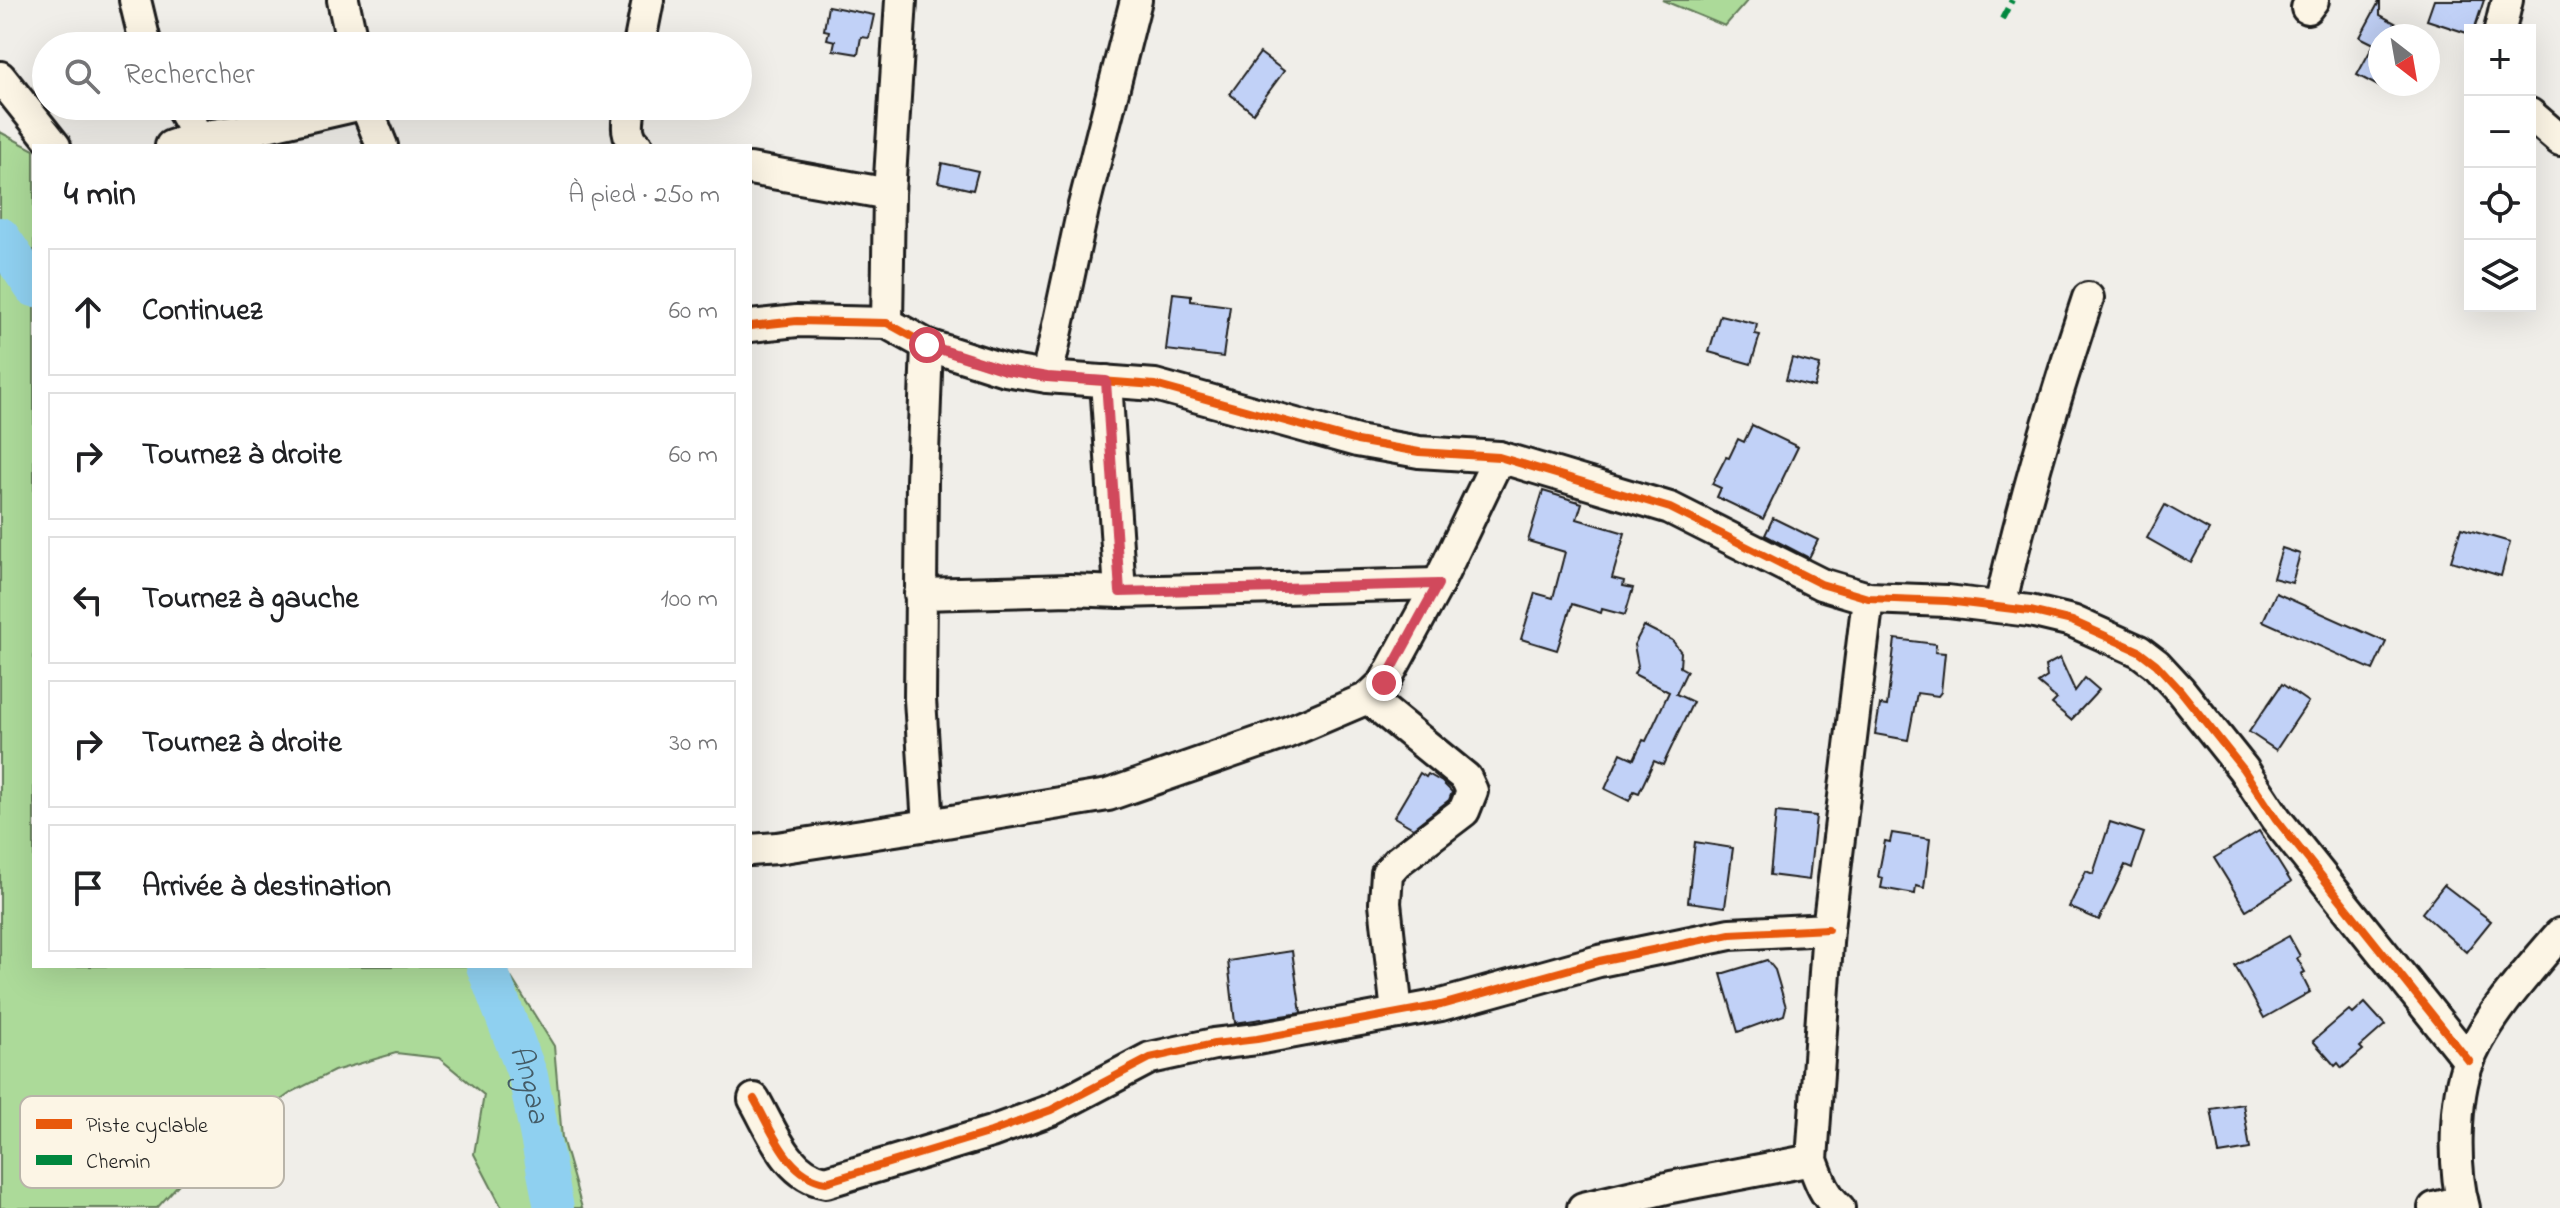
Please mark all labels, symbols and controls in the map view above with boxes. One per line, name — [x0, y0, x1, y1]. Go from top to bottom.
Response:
north arrow — [2368, 24, 2440, 96]
map controls — [2464, 24, 2536, 312]
button: + — [2464, 24, 2536, 96]
search box — [32, 32, 752, 120]
icon: search — [60, 54, 104, 98]
text: Rechercher — [124, 54, 255, 98]
button: − — [2464, 96, 2536, 168]
button: locate — [2464, 168, 2536, 240]
text: 4 min — [64, 171, 136, 221]
text: À pied · 250 m — [568, 177, 720, 215]
button: layers — [2464, 240, 2536, 312]
icon: ahead — [66, 290, 110, 334]
text: Continuez — [142, 290, 262, 334]
text: 60 m — [669, 293, 718, 331]
route start — [909, 327, 945, 363]
icon: right — [66, 434, 110, 478]
text: Tournez à droite — [142, 434, 342, 478]
text: 60 m — [669, 437, 718, 475]
icon: left — [66, 578, 110, 622]
text: Tournez à gauche — [142, 578, 359, 622]
text: 100 m — [661, 581, 718, 619]
route end — [1366, 665, 1402, 701]
icon: right — [66, 722, 110, 766]
text: Tournez à droite — [142, 722, 342, 766]
text: 30 m — [669, 725, 718, 763]
icon: arrive — [66, 866, 110, 910]
text: Arrivée à destination — [142, 866, 391, 910]
water label: Angaa — [496, 1039, 559, 1128]
legend — [20, 1096, 284, 1188]
text: Piste cyclable — [86, 1111, 208, 1144]
text: Chemin — [86, 1147, 150, 1179]

